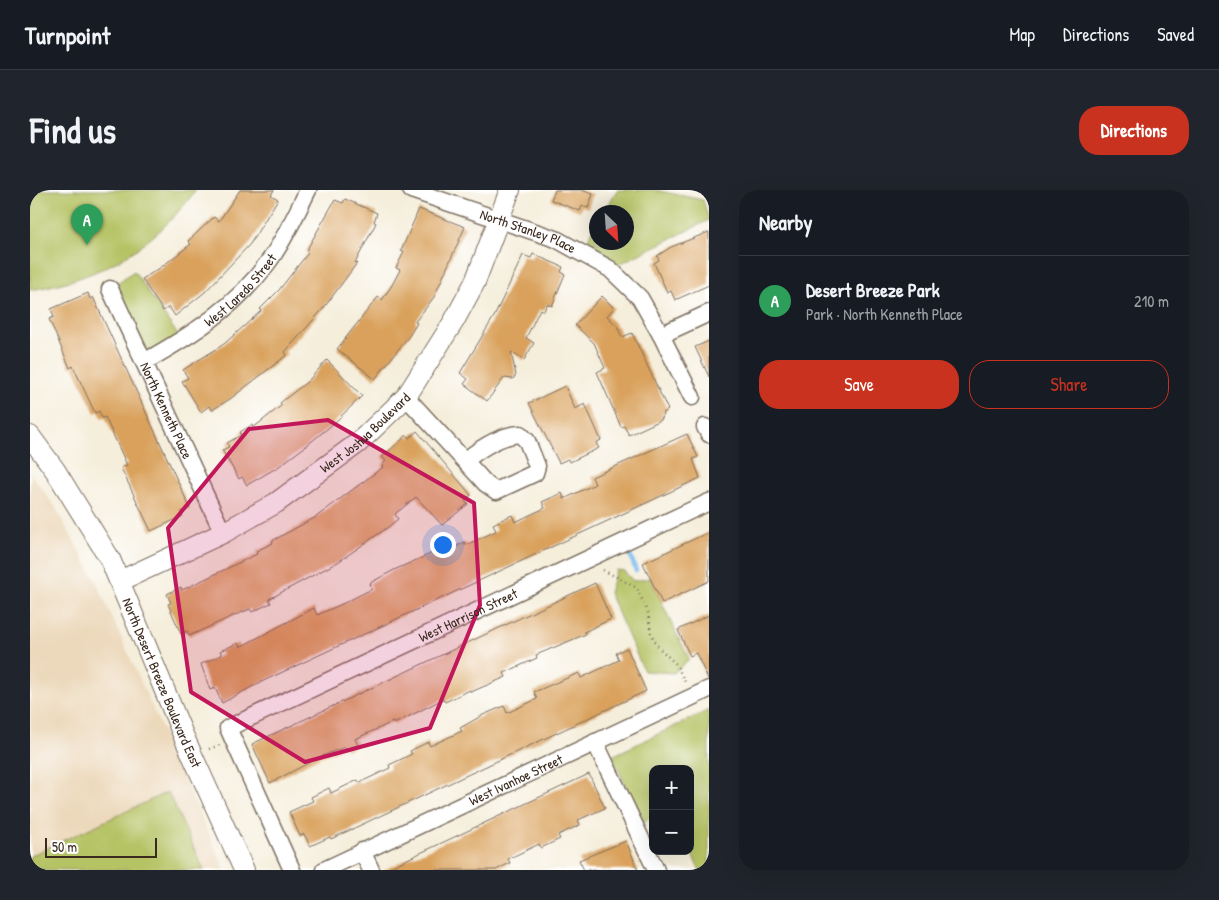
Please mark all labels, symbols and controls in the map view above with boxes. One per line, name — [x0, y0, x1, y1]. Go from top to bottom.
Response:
text: Turnpoint — [25, 19, 110, 51]
text: Map — [1010, 22, 1035, 47]
text: Directions — [1063, 22, 1129, 47]
text: Saved — [1157, 22, 1194, 47]
button: Directions — [1079, 106, 1189, 155]
text: Find us — [30, 107, 116, 154]
pin: A — [71, 204, 103, 245]
street label: North Stanley Place — [478, 204, 580, 257]
north arrow — [589, 205, 634, 250]
text: Nearby — [759, 208, 812, 237]
street label: West Laredo Street — [200, 249, 281, 331]
text: Desert Breeze Park — [806, 277, 940, 303]
text: A — [771, 290, 779, 312]
text: 210 m — [1134, 290, 1169, 312]
text: Park · North Kenneth Place — [806, 303, 963, 325]
street label: North Kenneth Place — [136, 359, 198, 462]
button: Save — [759, 360, 959, 409]
button: Share — [969, 360, 1169, 409]
street label: West Joshua Boulevard — [316, 388, 414, 477]
your location — [430, 532, 456, 558]
street label: West Harrison Street — [415, 583, 520, 646]
street label: North Desert Breeze Boulevard East — [118, 595, 207, 771]
street label: West Ivanhoe Street — [466, 749, 566, 810]
map controls — [649, 765, 694, 855]
button: + — [649, 765, 694, 810]
button: − — [649, 810, 694, 855]
scale bar — [45, 835, 158, 858]
text: 50 m — [52, 837, 77, 856]

